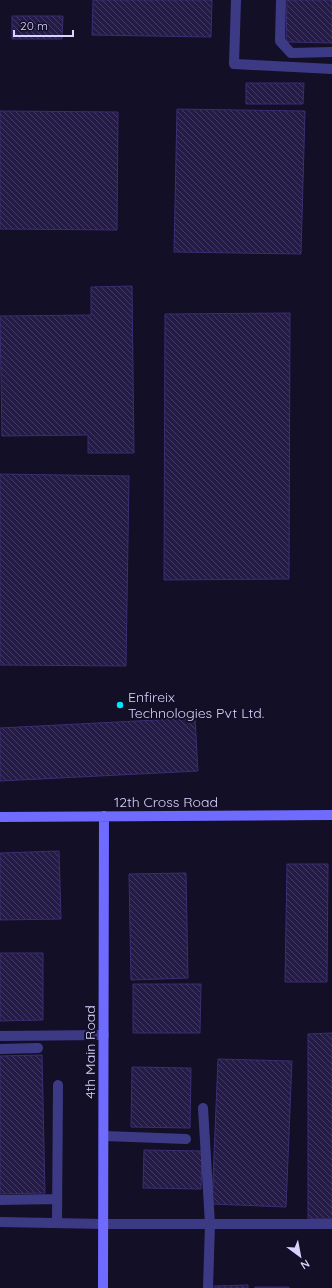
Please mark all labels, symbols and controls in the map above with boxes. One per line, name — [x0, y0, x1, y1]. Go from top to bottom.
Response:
scale bar — [14, 12, 73, 38]
text: 20 m — [20, 18, 48, 33]
place label: Enfireix Technologies Pvt Ltd. — [128, 688, 264, 722]
marker: Enfireix Technologies Pvt Ltd. — [115, 700, 125, 710]
street label: 12th Cross Road — [114, 793, 218, 811]
street label: 4th Main Road — [81, 1005, 99, 1099]
north arrow — [280, 1236, 320, 1276]
text: N — [298, 1256, 312, 1273]

